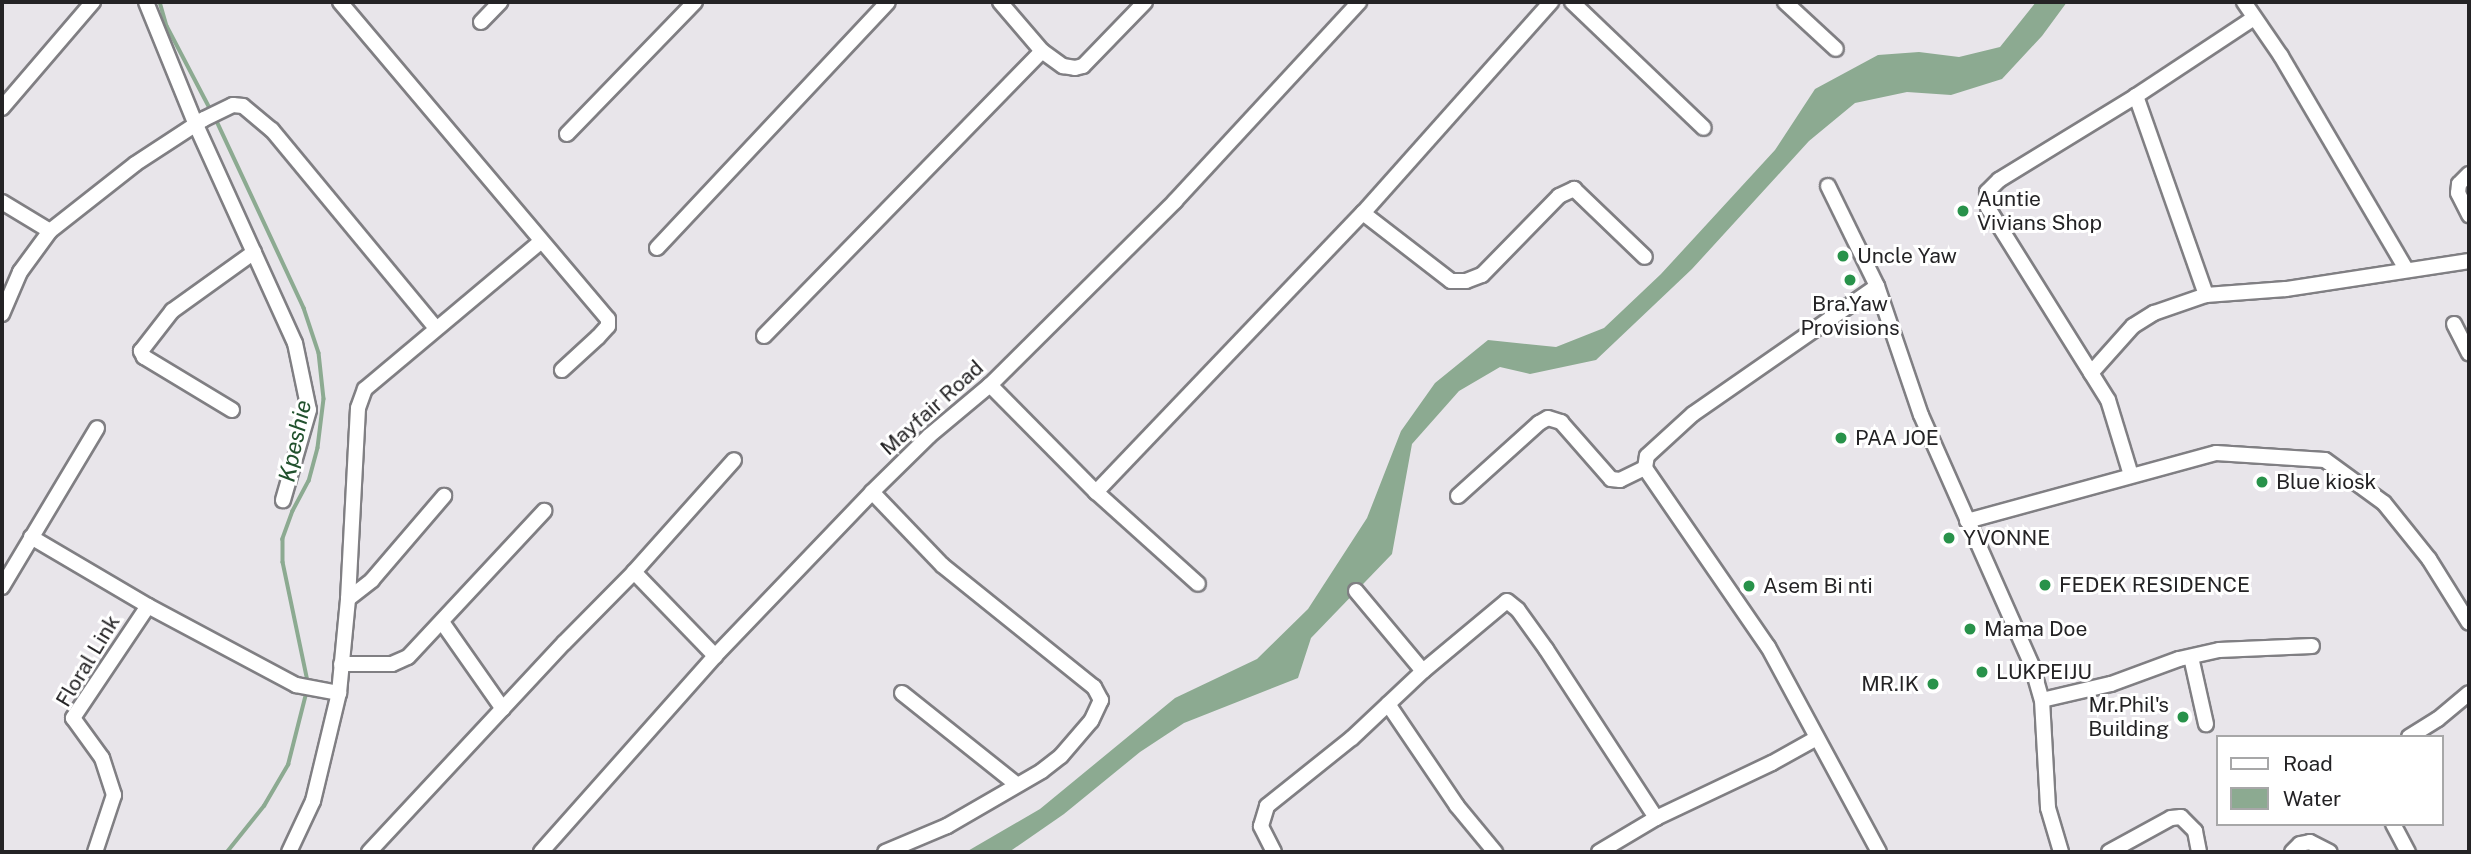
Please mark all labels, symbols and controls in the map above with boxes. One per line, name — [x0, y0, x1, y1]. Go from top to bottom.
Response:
place label: Auntie Vivians Shop — [1977, 186, 2102, 236]
marker: Auntie Vivians Shop — [1955, 203, 1971, 219]
place label: Uncle Yaw — [1857, 243, 1957, 269]
marker: Uncle Yaw — [1835, 248, 1851, 264]
marker: Bra.Yaw Provisions — [1842, 272, 1858, 288]
place label: Bra.Yaw Provisions — [1800, 291, 1900, 341]
street label: Mayfair Road — [875, 355, 989, 461]
water label: Kpeshie — [273, 397, 317, 485]
place label: PAA JOE — [1855, 425, 1939, 451]
marker: PAA JOE — [1833, 430, 1849, 446]
place label: Blue kiosk — [2276, 469, 2377, 495]
marker: Blue kiosk — [2254, 474, 2270, 490]
place label: YVONNE — [1963, 525, 2050, 551]
marker: YVONNE — [1941, 530, 1957, 546]
place label: FEDEK RESIDENCE — [2059, 572, 2250, 598]
place label: Asem Bi nti — [1763, 573, 1873, 599]
marker: FEDEK RESIDENCE — [2037, 577, 2053, 593]
marker: Asem Bi nti — [1741, 578, 1757, 594]
street label: Floral Link — [51, 611, 125, 711]
place label: Mama Doe — [1984, 616, 2087, 642]
marker: Mama Doe — [1962, 621, 1978, 637]
place label: LUKPEIJU — [1996, 659, 2092, 685]
marker: LUKPEIJU — [1974, 664, 1990, 680]
place label: MR.IK — [1861, 671, 1919, 697]
marker: MR.IK — [1925, 676, 1941, 692]
place label: Mr.Phil's Building — [2088, 692, 2169, 742]
marker: Mr.Phil's Building — [2175, 709, 2191, 725]
legend — [2216, 735, 2443, 826]
text: Road — [2283, 751, 2333, 776]
text: Water — [2283, 786, 2341, 811]

